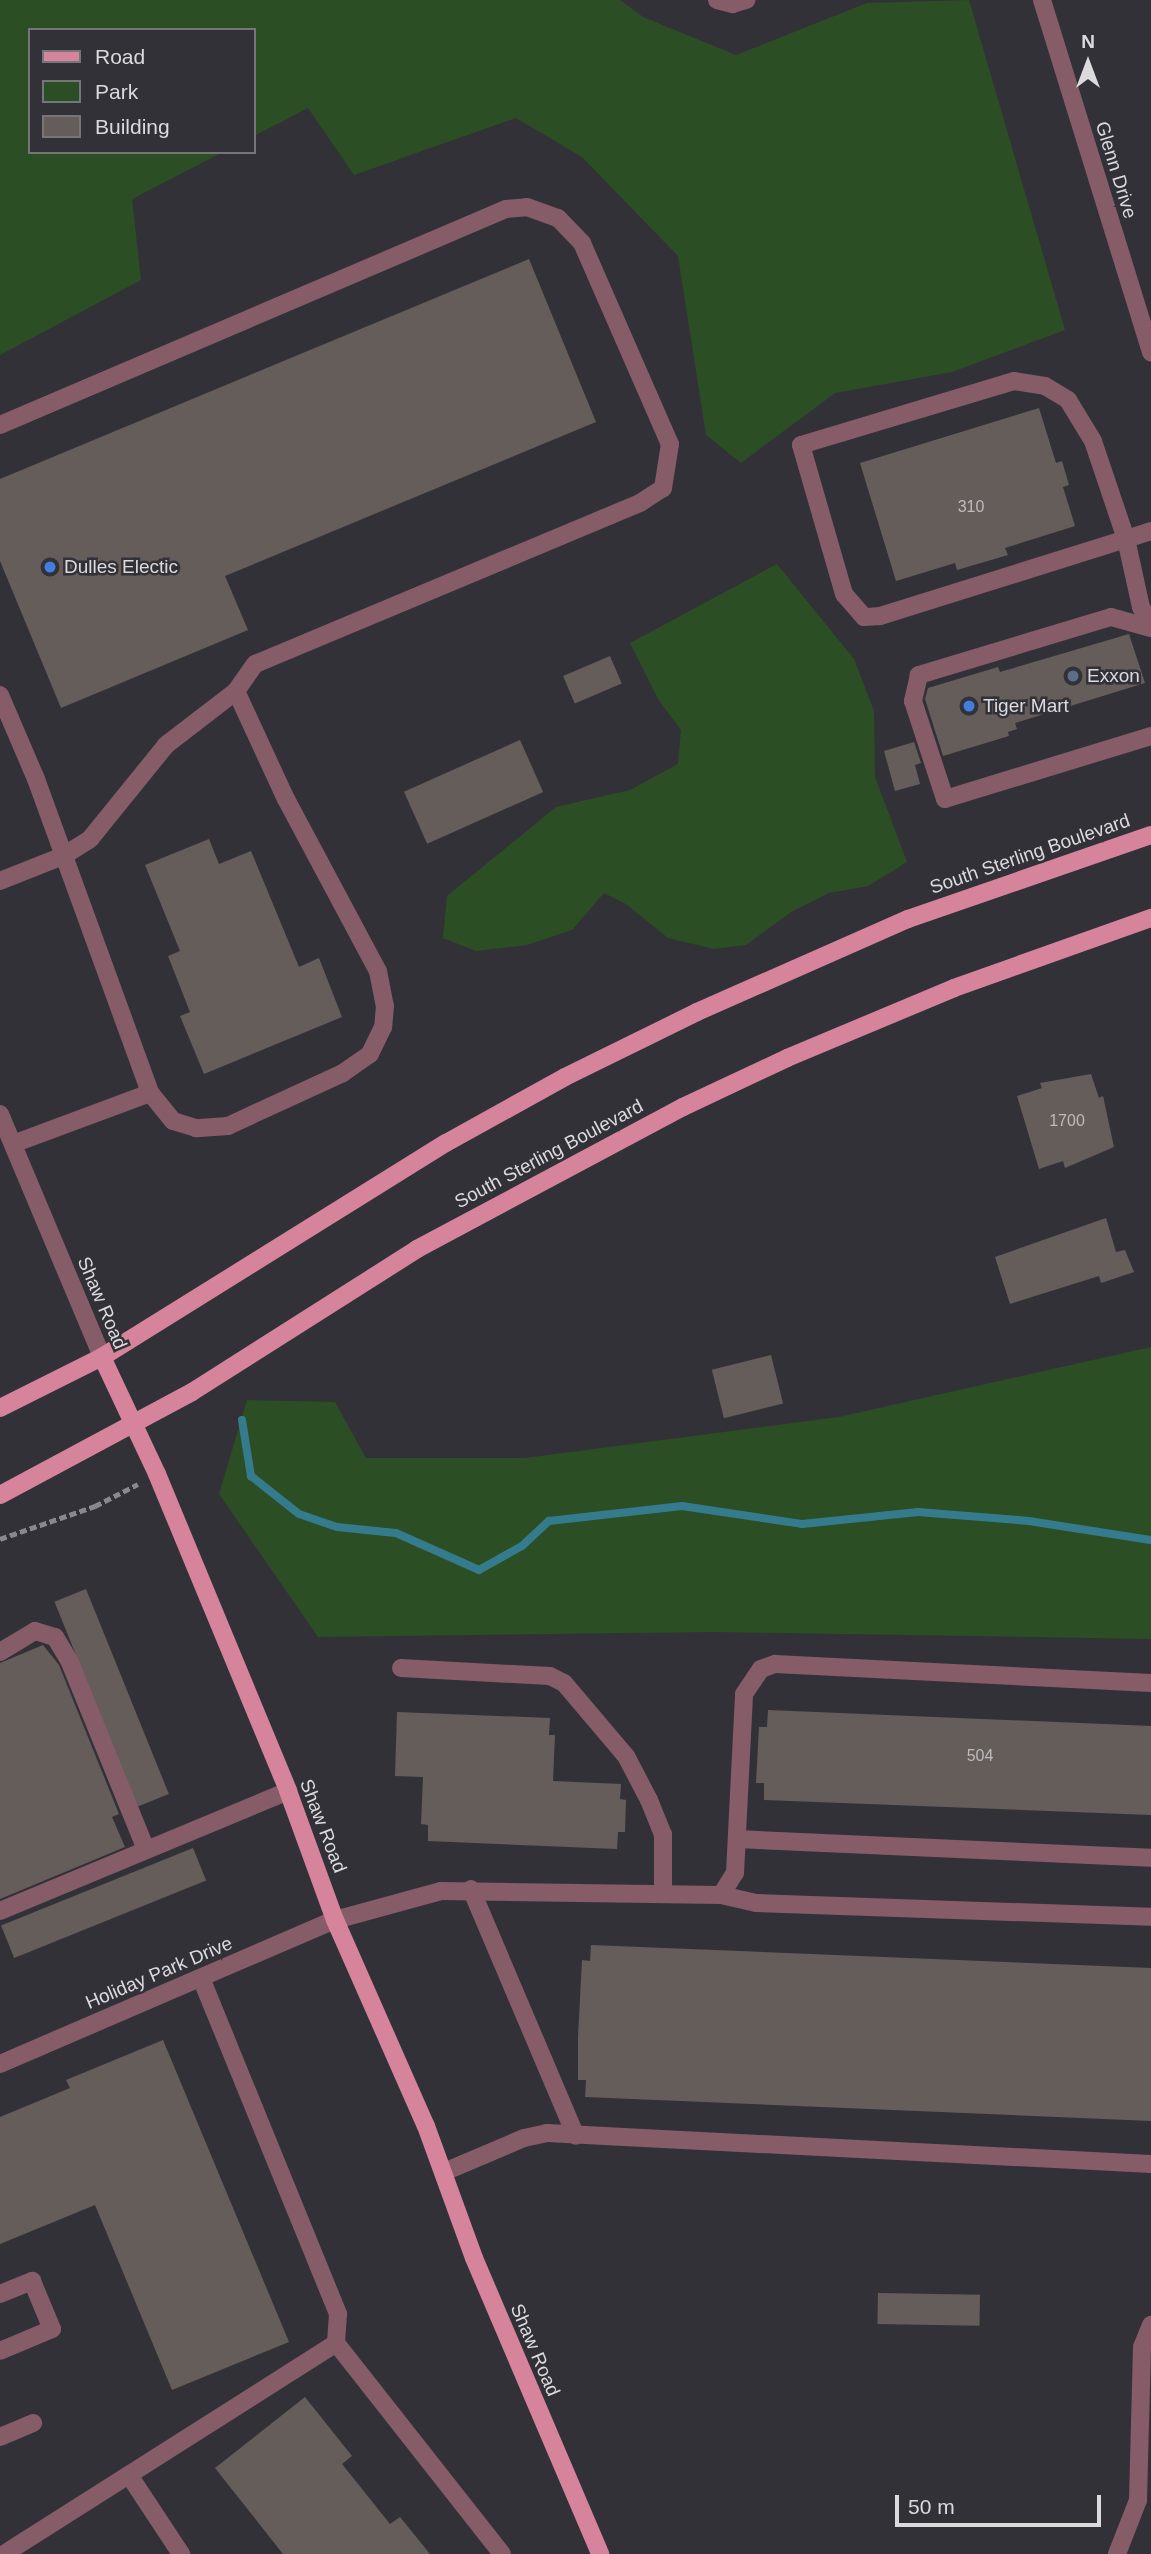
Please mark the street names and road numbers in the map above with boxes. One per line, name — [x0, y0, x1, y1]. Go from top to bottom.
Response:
street label: Glenn Drive — [1090, 119, 1142, 221]
street label: South Sterling Boulevard — [927, 809, 1133, 899]
street label: South Sterling Boulevard — [451, 1095, 647, 1213]
street label: Shaw Road — [72, 1253, 132, 1353]
street label: Shaw Road — [295, 1776, 351, 1876]
street label: Holiday Park Drive — [82, 1932, 236, 2014]
street label: Shaw Road — [505, 2300, 565, 2400]

